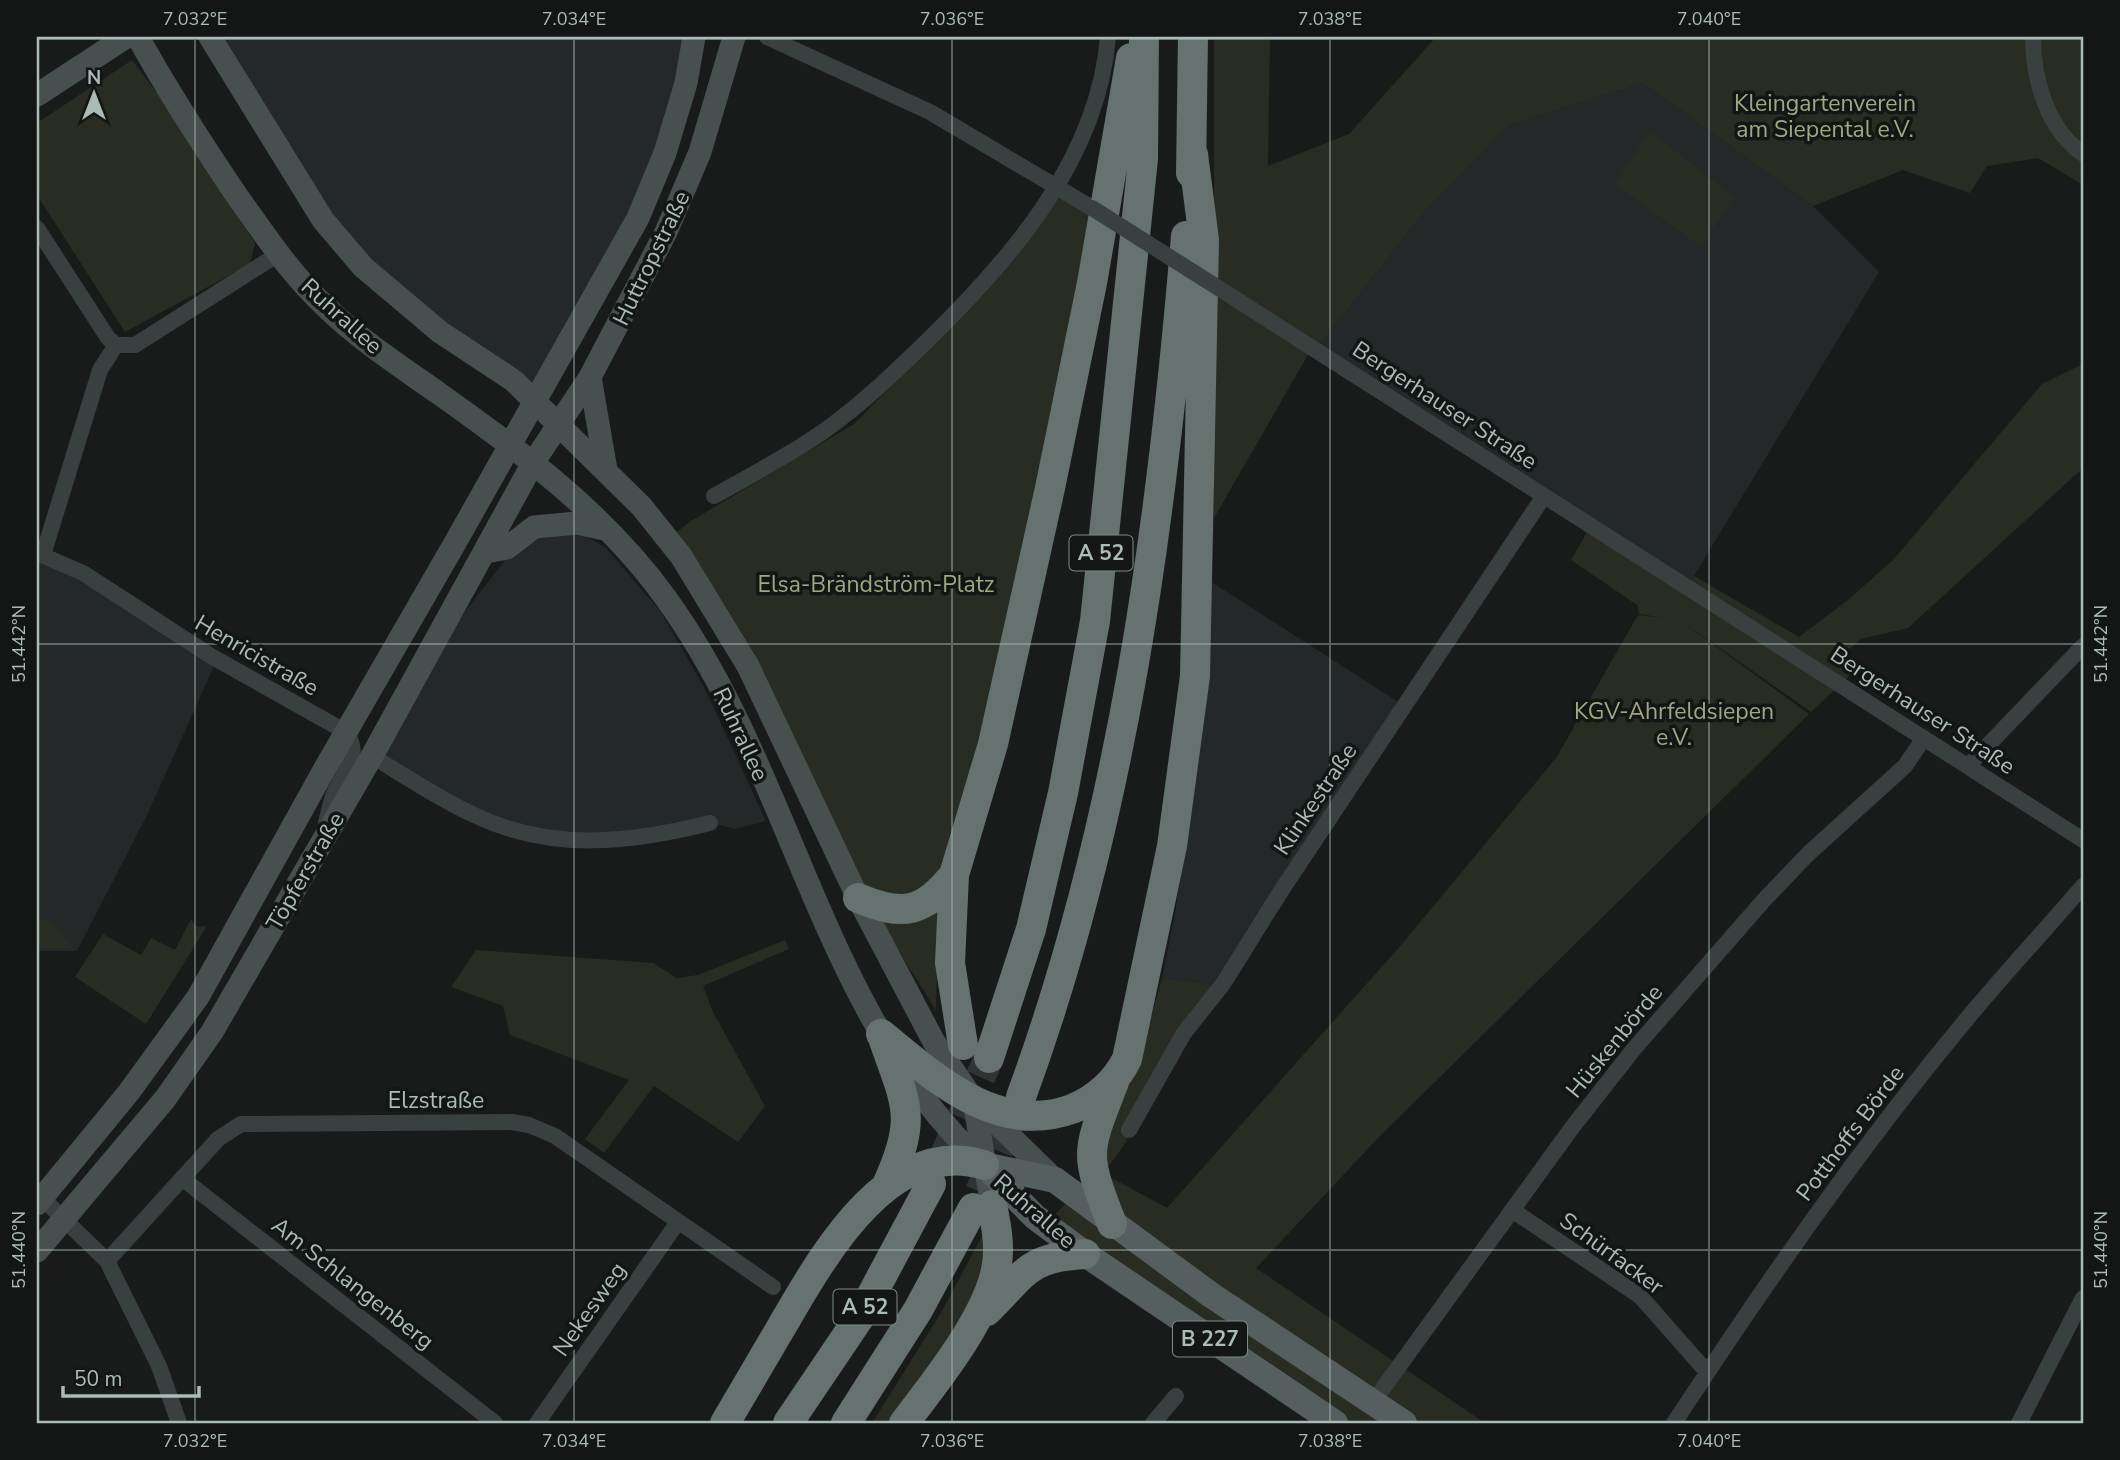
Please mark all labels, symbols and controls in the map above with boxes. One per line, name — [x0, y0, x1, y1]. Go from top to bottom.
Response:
text: 7.032°E — [163, 7, 227, 31]
text: 7.034°E — [542, 7, 606, 31]
text: 7.036°E — [920, 7, 984, 31]
text: 7.038°E — [1298, 7, 1362, 31]
text: 7.040°E — [1677, 7, 1741, 31]
north arrow — [60, 60, 130, 130]
text: N — [87, 65, 101, 91]
park label: Kleingartenverein am Siepental e.V. — [1734, 88, 1916, 145]
street label: Huttropstraße — [605, 186, 697, 331]
street label: Ruhrallee — [294, 272, 389, 361]
street label: Bergerhauser Straße — [1346, 334, 1543, 477]
road number: A 52 — [1070, 536, 1132, 570]
park label: Elsa-Brändström-Platz — [757, 569, 995, 600]
text: 51.442°N — [7, 605, 31, 683]
text: 51.442°N — [2089, 605, 2113, 683]
street label: Henricistraße — [189, 607, 324, 703]
street label: Bergerhauser Straße — [1824, 639, 2021, 782]
street label: Ruhrallee — [705, 683, 776, 786]
park label: KGV-Ahrfeldsiepen e.V. — [1574, 696, 1774, 753]
street label: Klinkestraße — [1267, 737, 1364, 861]
street label: Töpferstraße — [259, 807, 352, 936]
street label: Hüskenbörde — [1559, 978, 1670, 1105]
street label: Potthoffs Börde — [1789, 1059, 1912, 1207]
street label: Elzstraße — [388, 1085, 484, 1116]
street label: Ruhrallee — [987, 1167, 1082, 1256]
street label: Schürfacker — [1553, 1205, 1671, 1302]
street label: Am Schlangenberg — [265, 1210, 440, 1357]
text: 51.440°N — [7, 1211, 31, 1289]
text: 51.440°N — [2089, 1211, 2113, 1289]
street label: Nekesweg — [546, 1256, 633, 1363]
road number: A 52 — [834, 1290, 896, 1324]
road number: B 227 — [1173, 1322, 1247, 1356]
scale bar — [63, 1355, 200, 1399]
text: 50 m — [74, 1365, 123, 1393]
text: 7.032°E — [163, 1429, 227, 1453]
text: 7.034°E — [542, 1429, 606, 1453]
text: 7.036°E — [920, 1429, 984, 1453]
text: 7.038°E — [1298, 1429, 1362, 1453]
text: 7.040°E — [1677, 1429, 1741, 1453]

